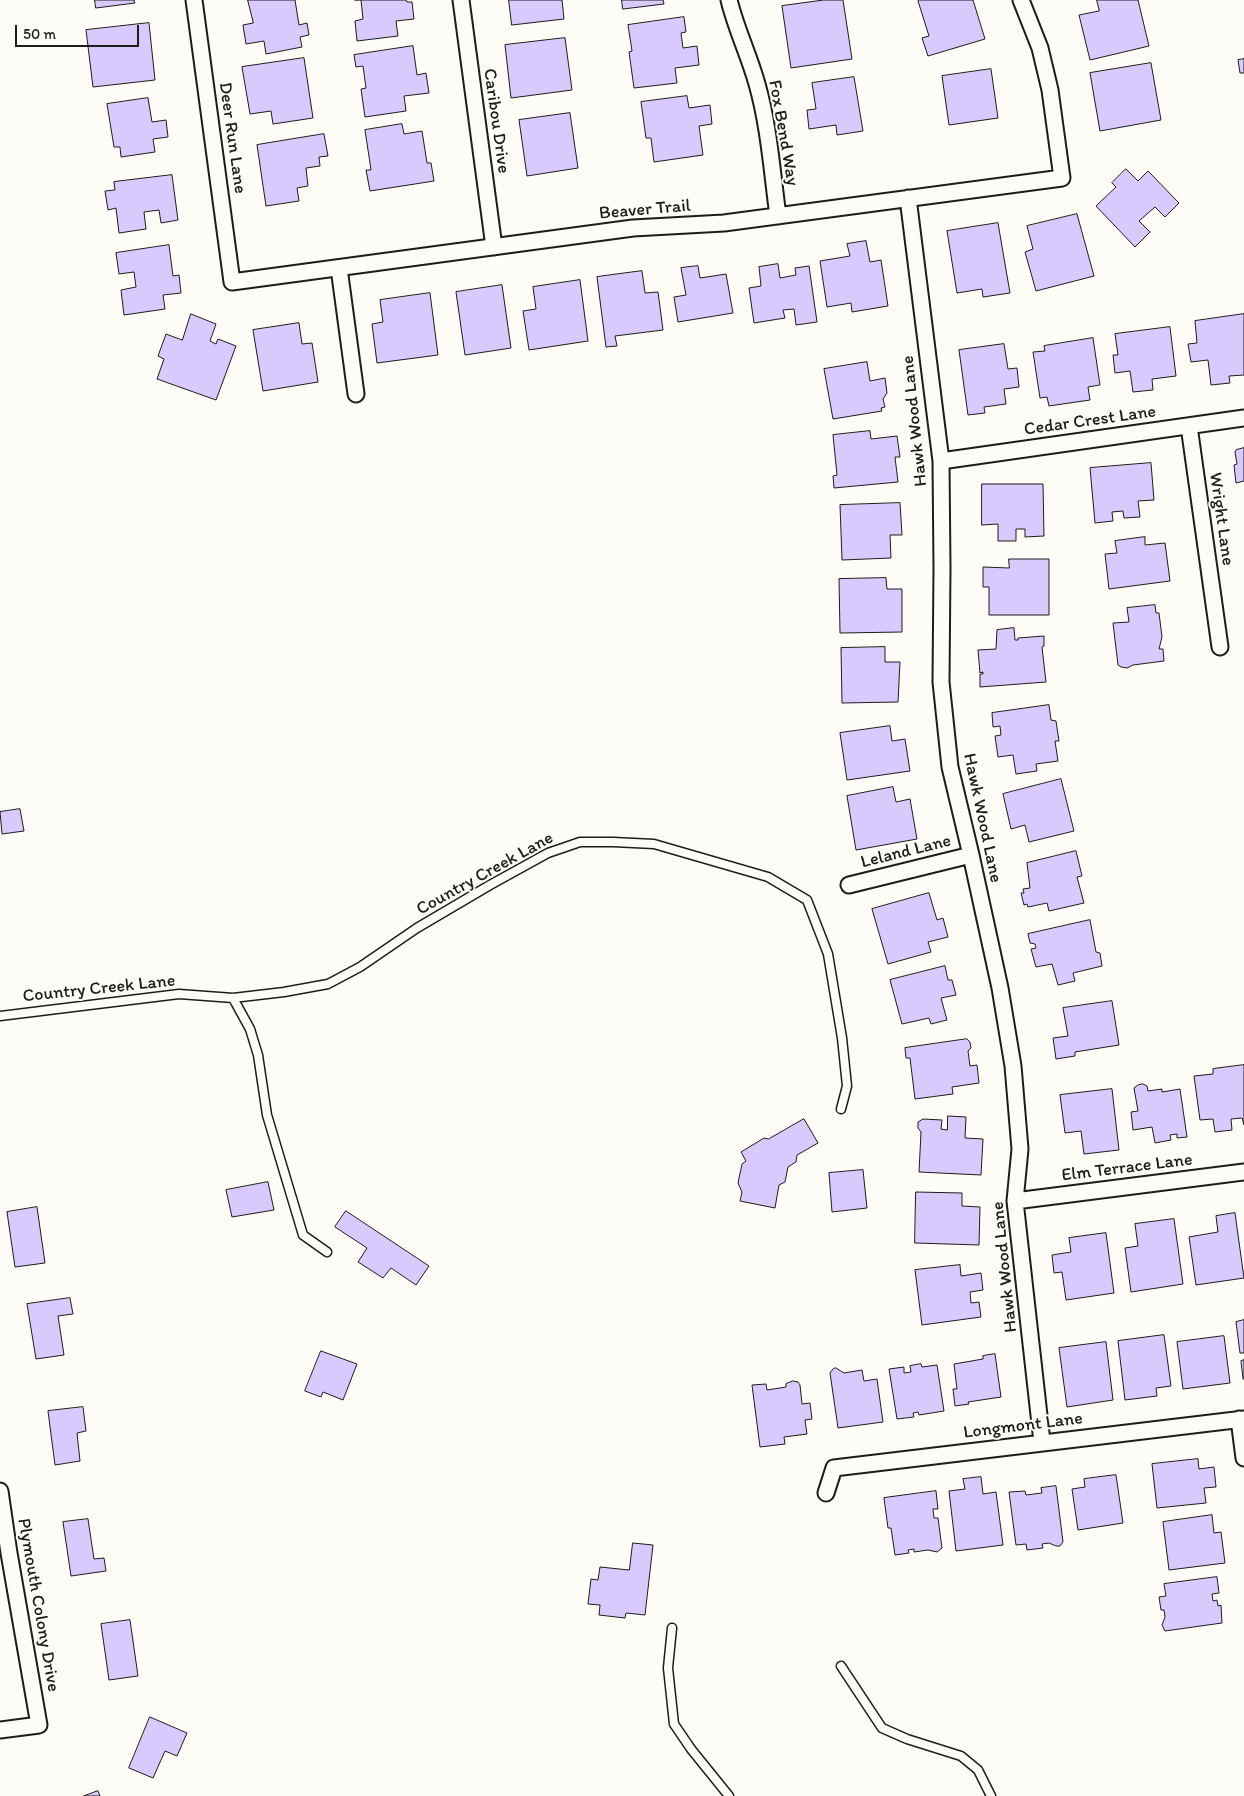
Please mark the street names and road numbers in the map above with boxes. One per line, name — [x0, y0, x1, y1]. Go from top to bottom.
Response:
street label: Caribou Drive — [478, 67, 514, 175]
street label: Fox Bend Way — [763, 78, 803, 188]
street label: Deer Run Lane — [213, 81, 251, 195]
street label: Beaver Trail — [598, 195, 692, 225]
street label: Hawk Wood Lane — [897, 354, 933, 488]
street label: Cedar Crest Lane — [1023, 401, 1157, 441]
street label: Wright Lane — [1204, 471, 1238, 567]
street label: Hawk Wood Lane — [958, 751, 1006, 885]
street label: Country Creek Lane — [413, 827, 557, 921]
street label: Leland Lane — [859, 830, 953, 874]
street label: Country Creek Lane — [22, 970, 176, 1008]
street label: Elm Terrace Lane — [1060, 1149, 1194, 1187]
street label: Hawk Wood Lane — [987, 1200, 1023, 1334]
street label: Longmont Lane — [962, 1408, 1084, 1444]
street label: Plymouth Colony Drive — [12, 1517, 64, 1693]

